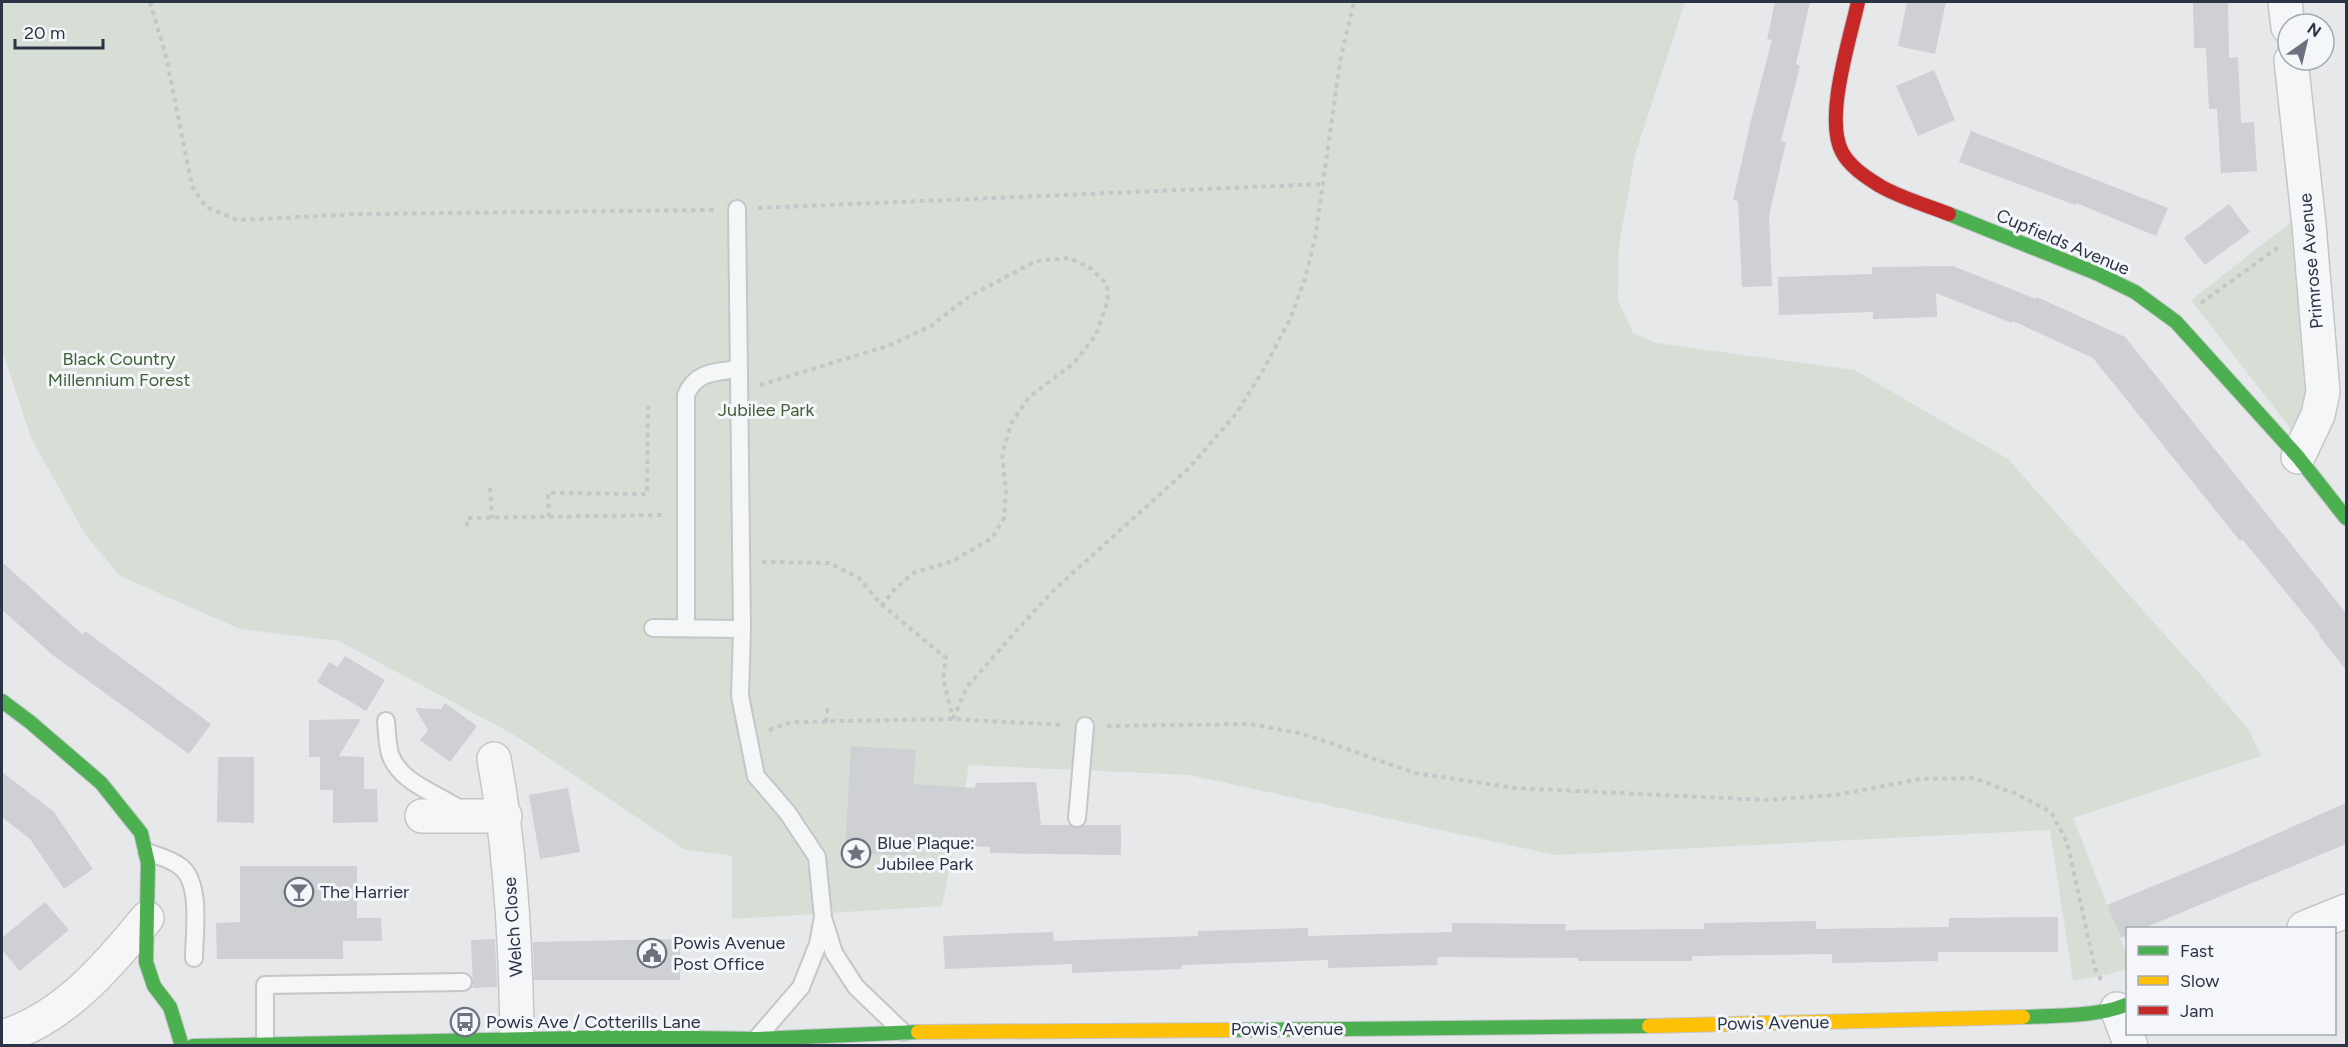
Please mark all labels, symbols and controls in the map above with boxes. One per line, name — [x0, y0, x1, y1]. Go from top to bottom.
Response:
scale bar — [15, 12, 104, 50]
north arrow — [2276, 12, 2336, 72]
text: N — [2304, 19, 2325, 41]
text: 20 m — [24, 22, 65, 44]
street label: Primrose Avenue — [2294, 192, 2328, 330]
street label: Cupfields Avenue — [1993, 204, 2133, 280]
park label: Black Country Millennium Forest — [48, 348, 190, 391]
park label: Jubilee Park — [718, 399, 814, 421]
place label: Blue Plaque: Jubilee Park — [877, 832, 975, 875]
place icon: Blue Plaque: Jubilee Park — [840, 837, 872, 869]
bar icon: The Harrier — [283, 876, 315, 908]
street label: Welch Close — [499, 876, 527, 978]
place label: The Harrier — [320, 881, 409, 903]
legend — [2126, 927, 2336, 1035]
place label: Powis Avenue Post Office — [673, 932, 786, 975]
public building icon: Powis Avenue Post Office — [636, 937, 668, 969]
text: Fast — [2180, 940, 2214, 962]
text: Slow — [2180, 970, 2219, 992]
text: Jam — [2180, 1000, 2214, 1022]
bus stop icon: Powis Ave / Cotterills Lane — [449, 1006, 481, 1038]
place label: Powis Ave / Cotterills Lane — [486, 1011, 701, 1033]
street label: Powis Avenue — [1717, 1011, 1830, 1035]
street label: Powis Avenue — [1231, 1018, 1343, 1040]

